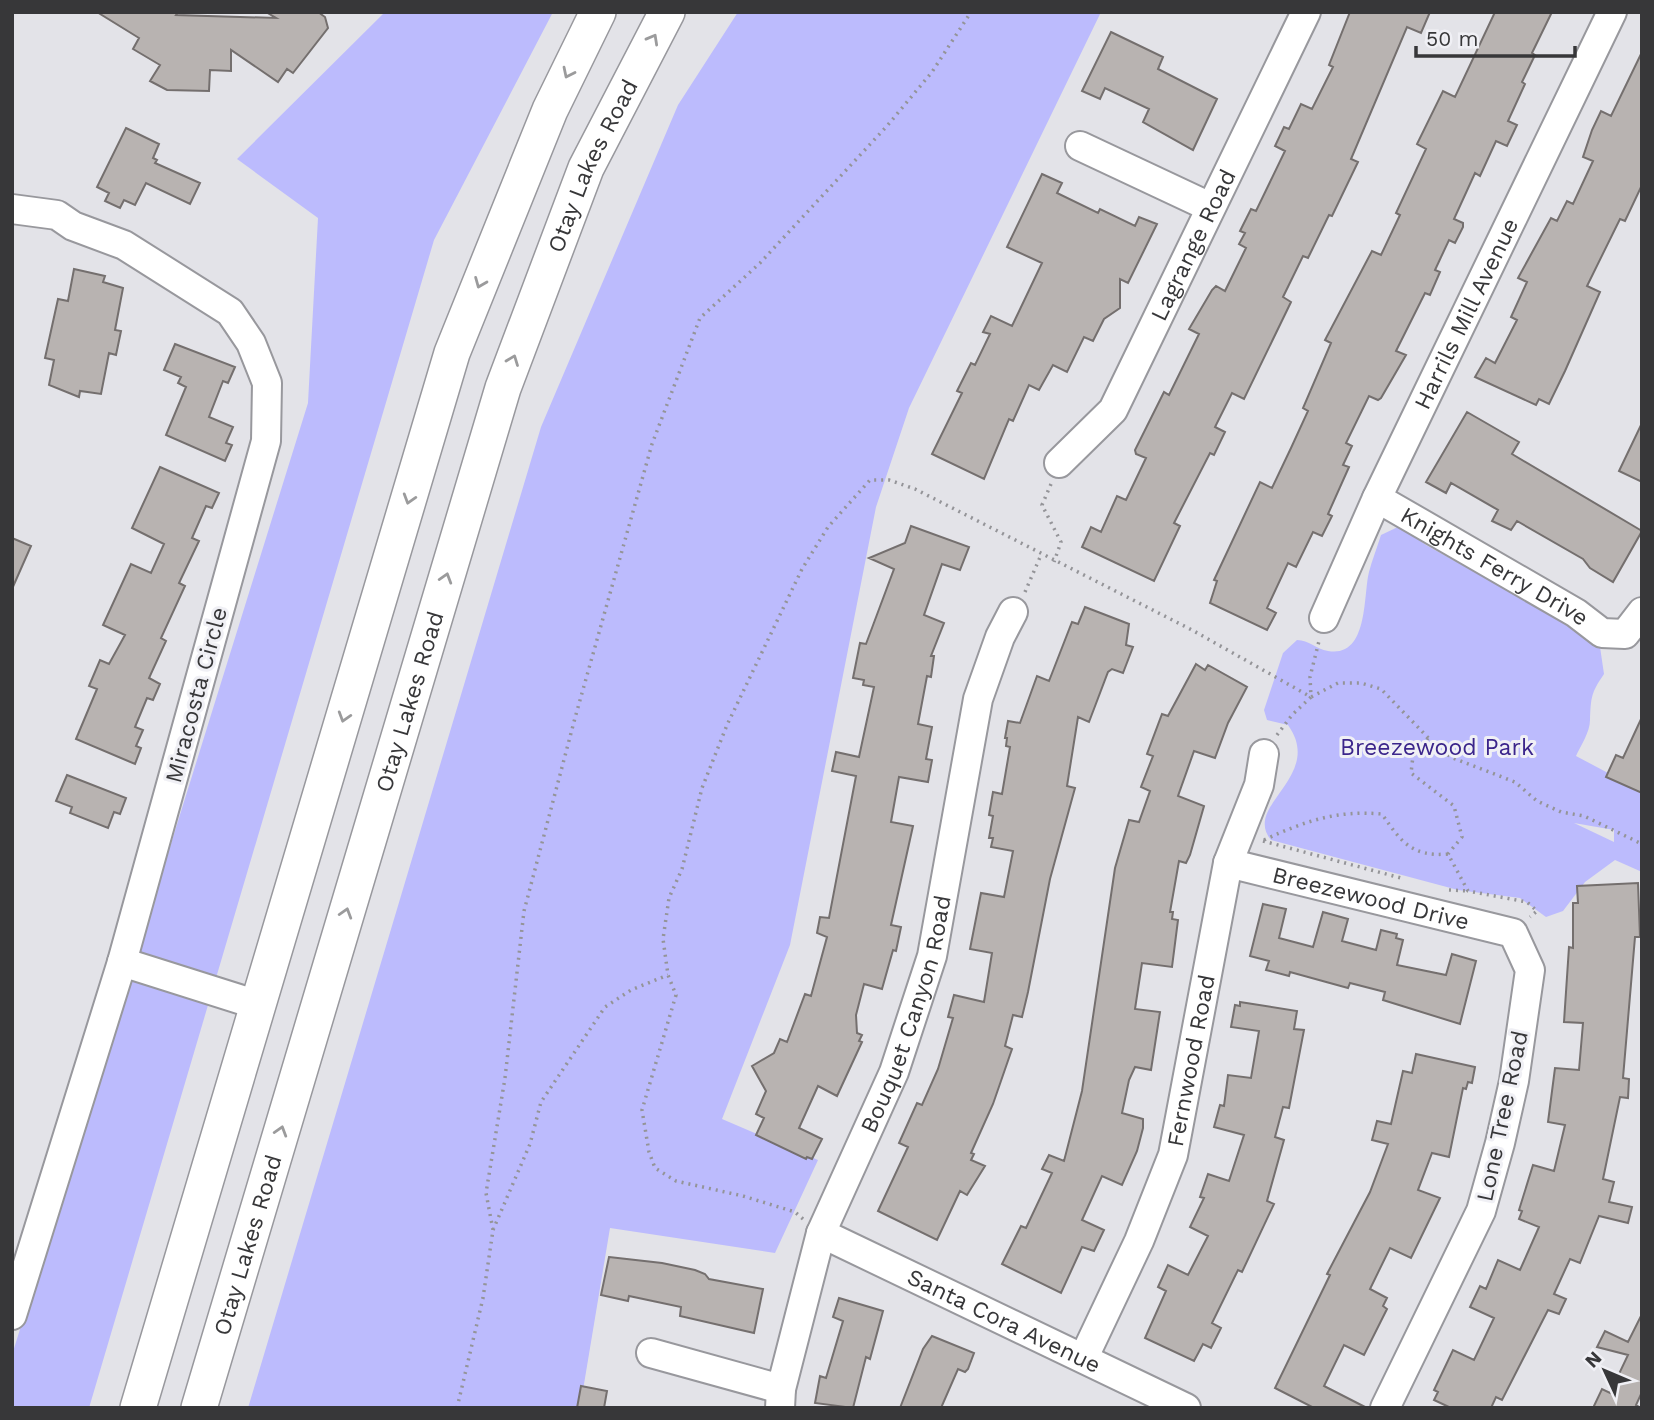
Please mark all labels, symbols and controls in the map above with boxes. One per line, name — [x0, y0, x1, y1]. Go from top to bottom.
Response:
scale bar — [1416, 14, 1575, 58]
text: 50 m — [1426, 26, 1478, 51]
one-way arrow — [644, 33, 658, 46]
one-way arrow — [562, 66, 576, 78]
street label: Otay Lakes Road — [542, 75, 644, 256]
street label: Lagrange Road — [1145, 165, 1242, 325]
street label: Harrils Mill Avenue — [1409, 214, 1524, 414]
one-way arrow — [475, 276, 489, 288]
one-way arrow — [505, 355, 519, 367]
one-way arrow — [402, 493, 417, 505]
street label: Knights Ferry Drive — [1396, 502, 1594, 632]
one-way arrow — [438, 572, 453, 584]
street label: Miracosta Circle — [160, 604, 233, 786]
street label: Otay Lakes Road — [370, 608, 450, 795]
one-way arrow — [337, 711, 352, 723]
park label: Breezewood Park — [1340, 734, 1534, 761]
street label: Breezewood Drive — [1269, 861, 1472, 936]
street label: Bouquet Canyon Road — [855, 893, 957, 1137]
one-way arrow — [338, 907, 353, 919]
street label: Fernwood Road — [1162, 972, 1221, 1149]
street label: Lone Tree Road — [1471, 1028, 1534, 1204]
one-way arrow — [273, 1125, 288, 1137]
street label: Otay Lakes Road — [208, 1152, 288, 1339]
street label: Santa Cora Avenue — [903, 1263, 1105, 1379]
north arrow — [1570, 1336, 1640, 1406]
text: N — [1580, 1346, 1606, 1373]

